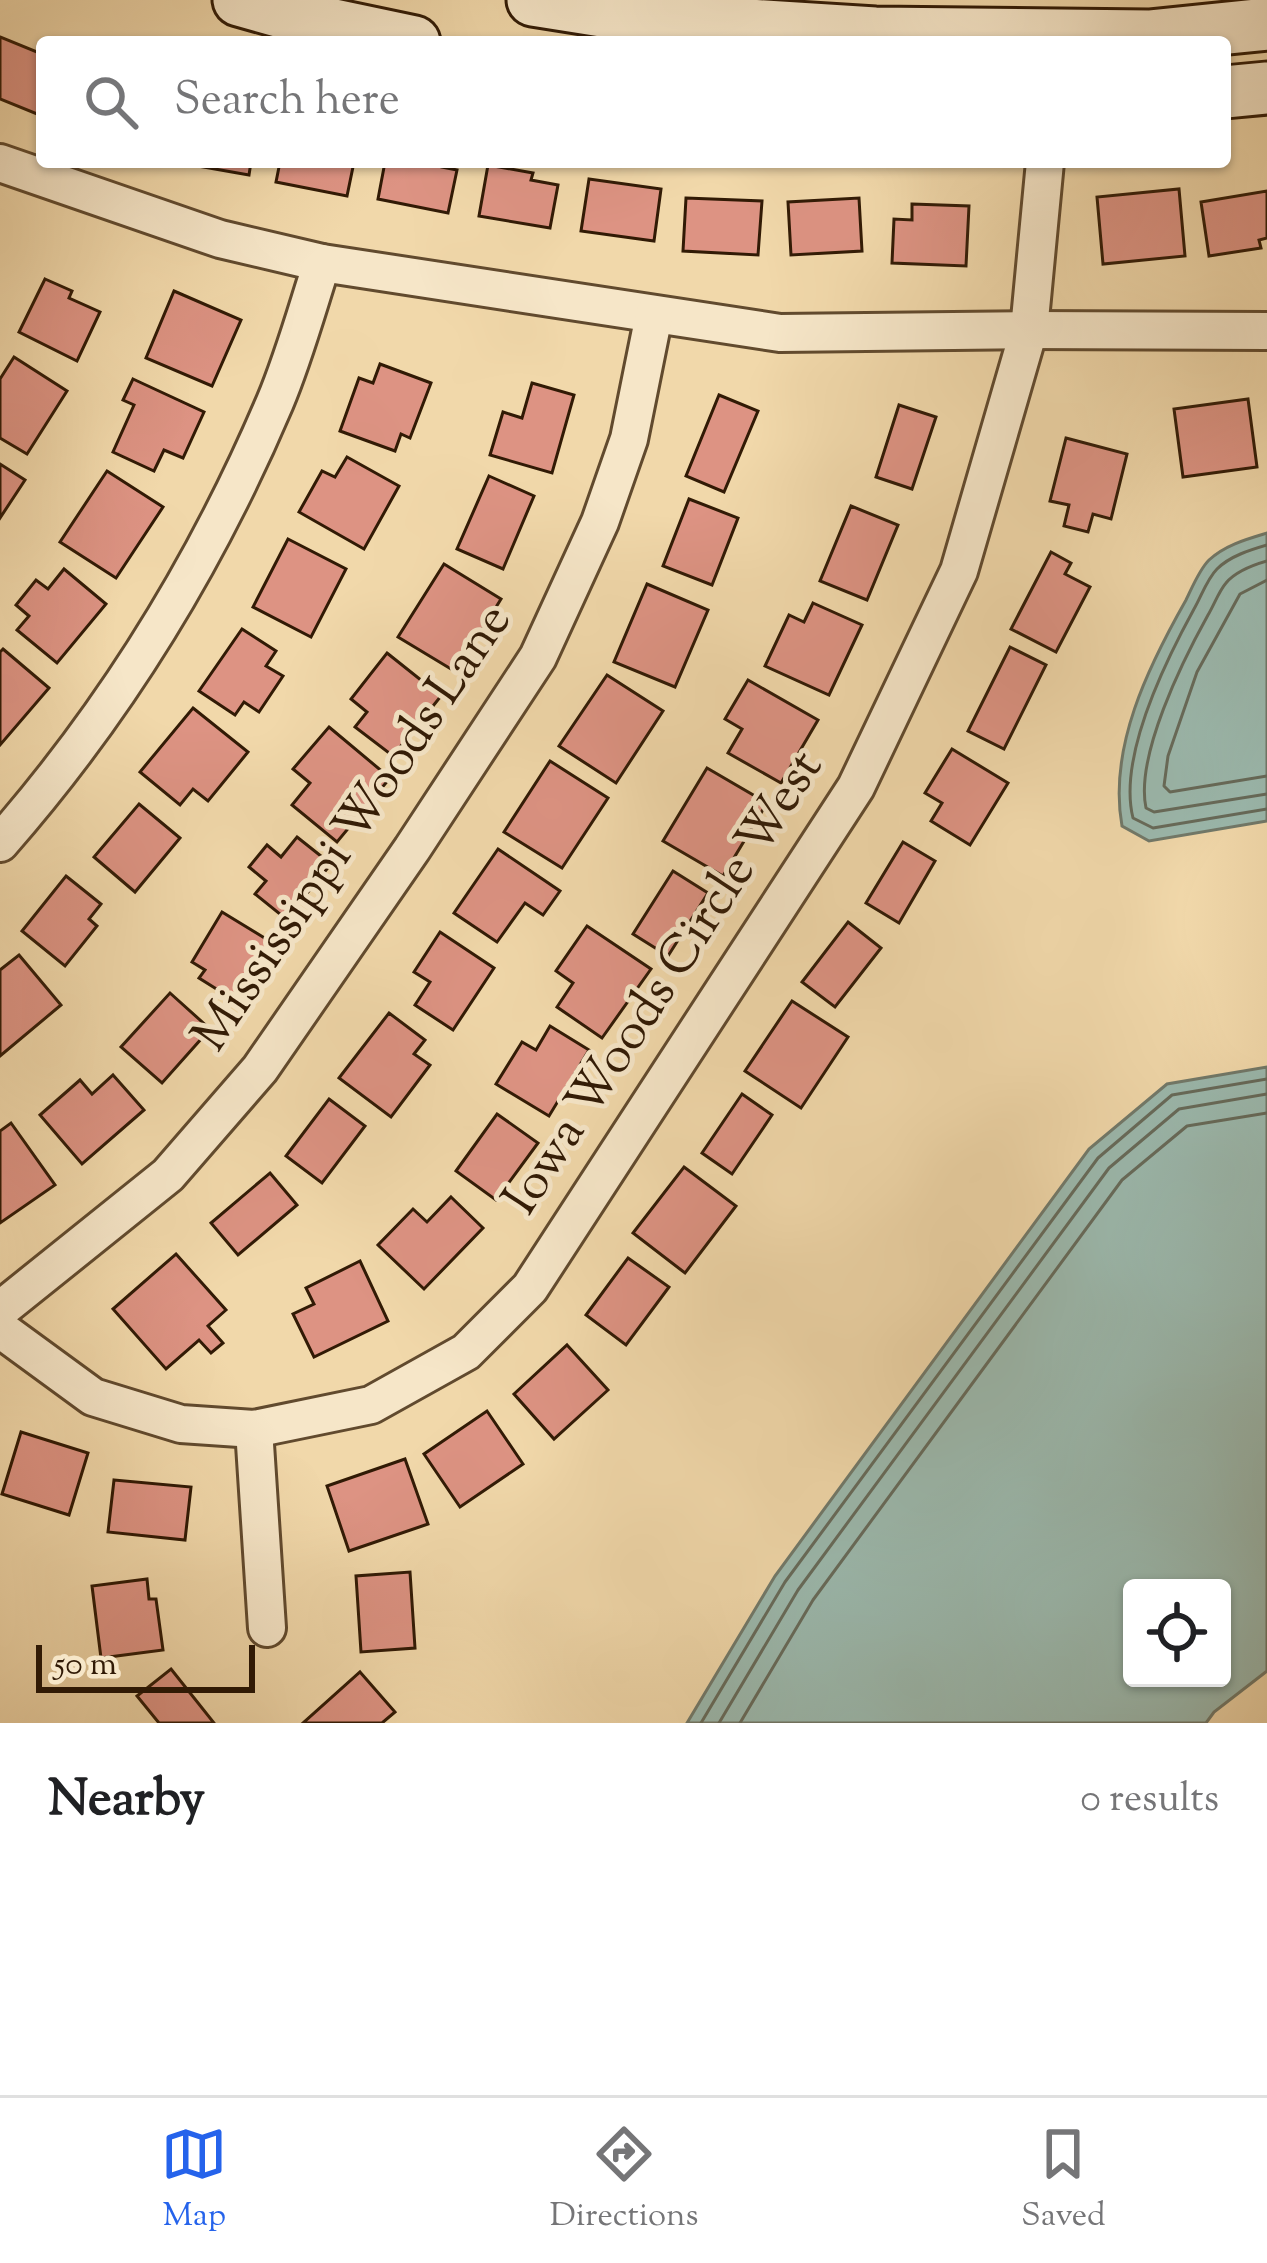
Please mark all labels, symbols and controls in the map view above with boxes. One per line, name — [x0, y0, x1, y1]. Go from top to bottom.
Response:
search box — [36, 36, 1231, 168]
icon: search — [78, 69, 144, 135]
text: Search here — [174, 70, 400, 135]
street label: Mississippi Woods Lane — [177, 590, 531, 1068]
street label: Iowa Woods Circle West — [487, 737, 843, 1231]
map controls — [1123, 1579, 1231, 1687]
button: locate — [1123, 1579, 1231, 1687]
scale bar — [36, 1639, 255, 1692]
text: 50 m — [54, 1642, 117, 1690]
text: Nearby — [48, 1765, 205, 1838]
text: 0 results — [1080, 1773, 1219, 1829]
tab: Map — [161, 2121, 227, 2241]
tab: Directions — [550, 2121, 699, 2241]
tab: Saved — [1021, 2121, 1106, 2241]

